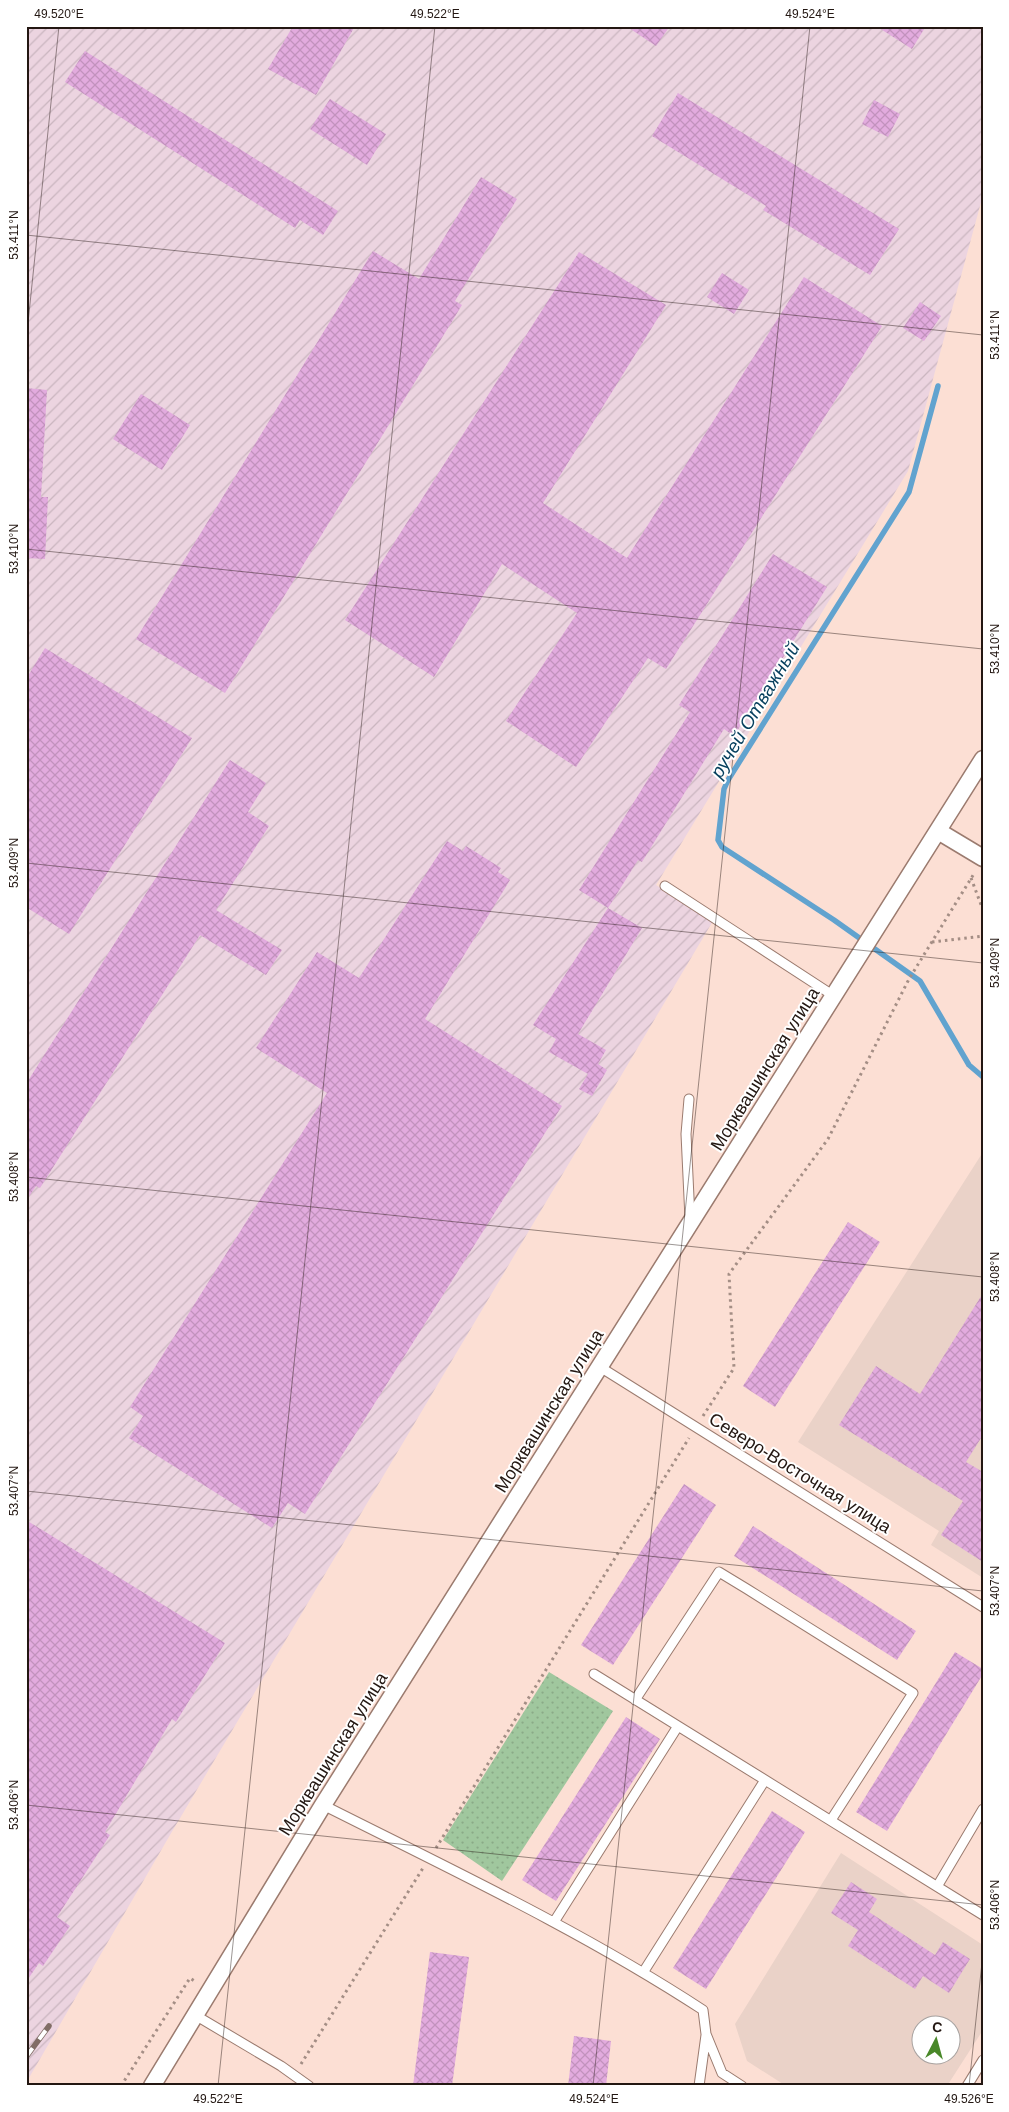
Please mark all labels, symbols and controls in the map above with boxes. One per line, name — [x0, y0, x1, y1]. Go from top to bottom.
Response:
text: 49.520°E — [34, 7, 84, 21]
text: 49.522°E — [410, 7, 460, 21]
text: 49.524°E — [785, 7, 835, 21]
text: 53.411°N — [7, 210, 21, 260]
text: 53.411°N — [988, 310, 1002, 360]
text: 53.410°N — [7, 524, 21, 574]
text: 53.410°N — [988, 624, 1002, 674]
water label: ручей Отважный — [706, 638, 804, 782]
text: 53.409°N — [7, 838, 21, 888]
text: 53.409°N — [988, 938, 1002, 988]
street label: Морквашинская улица — [707, 983, 824, 1154]
text: 53.408°N — [7, 1152, 21, 1202]
text: 53.408°N — [988, 1252, 1002, 1302]
street label: Морквашинская улица — [491, 1325, 608, 1496]
street label: Северо-Восточная улица — [705, 1409, 895, 1538]
text: 53.407°N — [7, 1466, 21, 1516]
text: 53.407°N — [988, 1566, 1002, 1616]
street label: Морквашинская улица — [275, 1668, 392, 1839]
text: 53.406°N — [7, 1780, 21, 1830]
text: 53.406°N — [988, 1880, 1002, 1930]
north arrow — [912, 2014, 962, 2064]
text: С — [931, 2019, 943, 2036]
text: 49.522°E — [193, 2092, 243, 2106]
text: 49.524°E — [569, 2092, 619, 2106]
text: 49.526°E — [944, 2092, 994, 2106]

